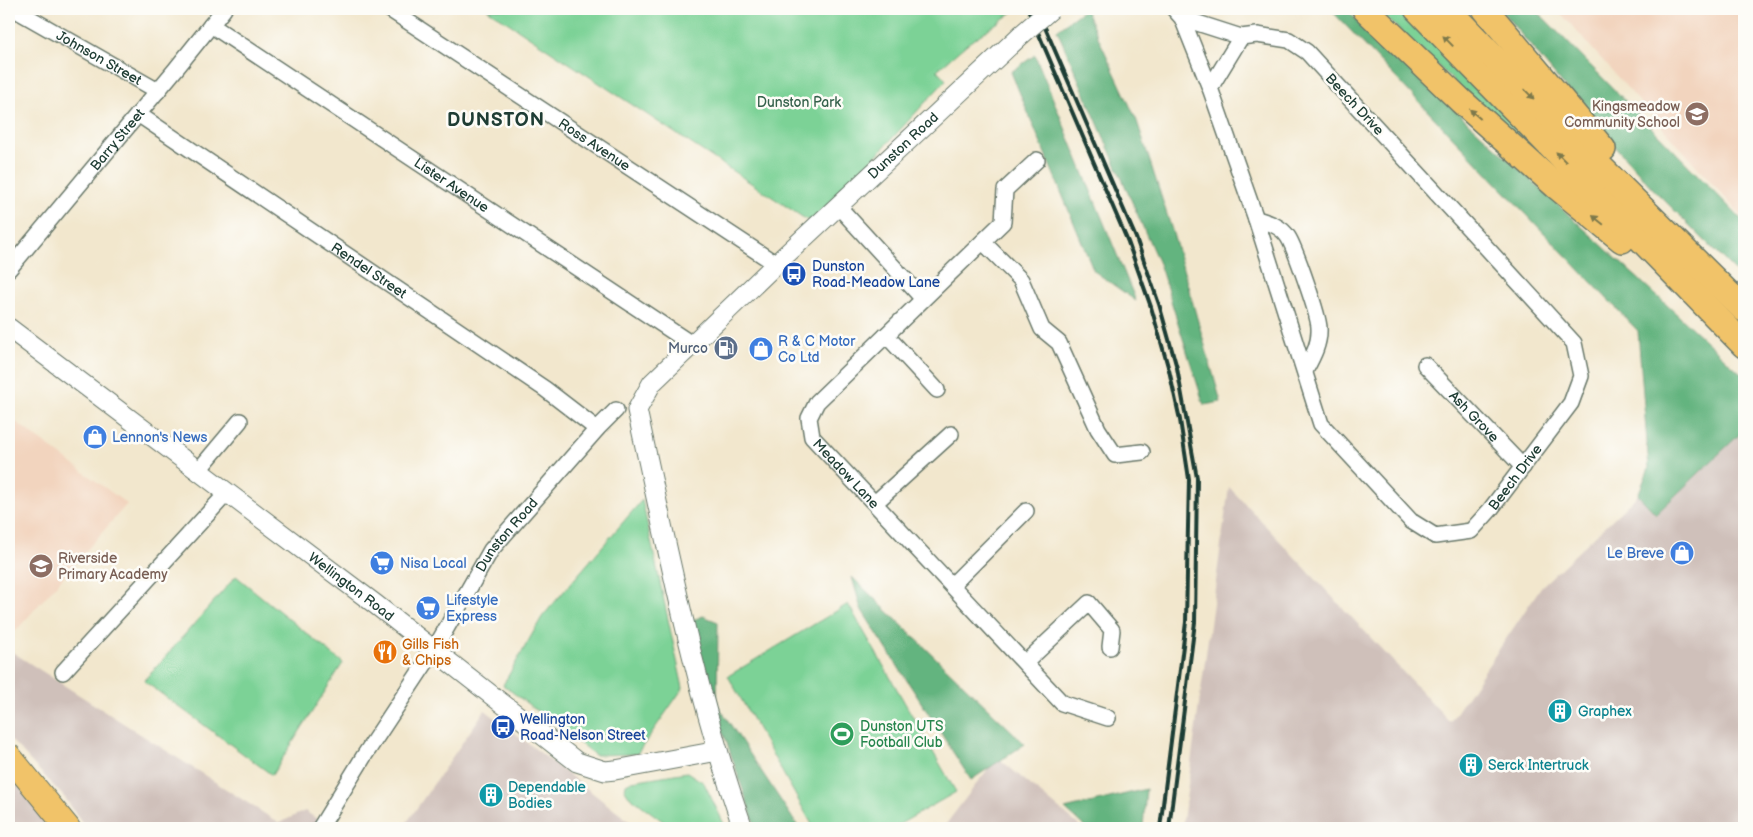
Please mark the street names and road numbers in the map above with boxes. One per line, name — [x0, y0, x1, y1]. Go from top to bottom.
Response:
street label: Johnson Street — [53, 27, 145, 89]
street label: Beech Drive — [1322, 70, 1387, 139]
street label: Barry Street — [87, 104, 149, 174]
street label: Dunston Road — [864, 109, 942, 183]
street label: Ross Avenue — [555, 115, 633, 175]
street label: Lister Avenue — [411, 154, 492, 216]
street label: Rendel Street — [328, 239, 411, 303]
street label: Ash Grove — [1445, 387, 1502, 446]
street label: Meadow Lane — [809, 436, 883, 512]
street label: Beech Drive — [1485, 441, 1546, 514]
street label: Dunston Road — [472, 495, 542, 575]
street label: Wellington Road — [305, 549, 397, 625]

